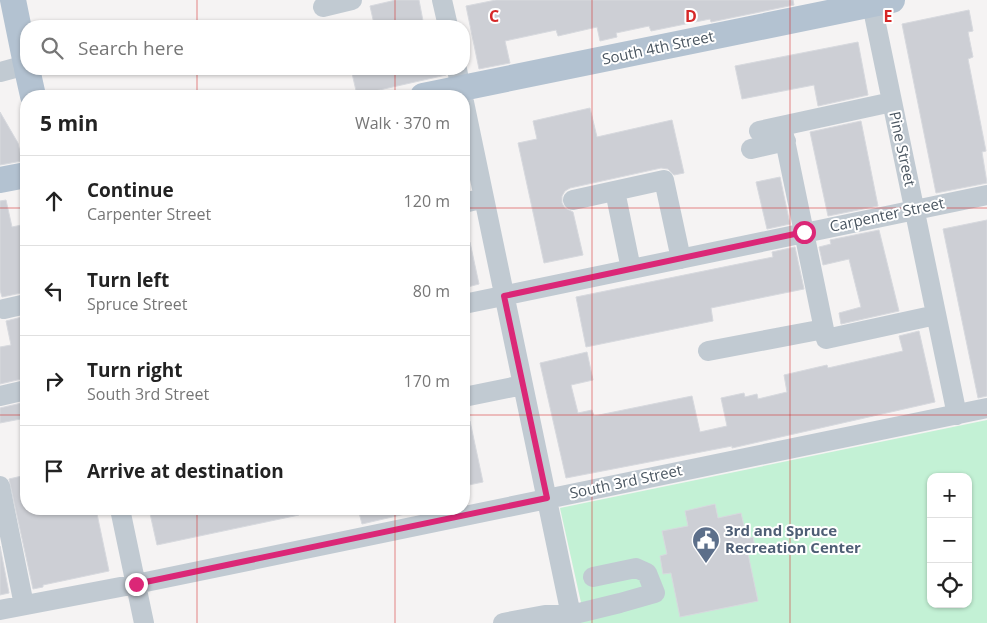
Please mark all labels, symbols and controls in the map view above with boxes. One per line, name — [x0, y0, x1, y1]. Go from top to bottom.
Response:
text: C — [489, 5, 499, 27]
text: D — [685, 5, 697, 27]
text: E — [884, 5, 893, 27]
search box — [20, 20, 470, 75]
street label: South 4th Street — [600, 25, 716, 69]
icon: search — [38, 34, 66, 62]
text: Search here — [78, 35, 184, 61]
text: 5 min — [40, 109, 98, 137]
street label: Pine Street — [885, 109, 921, 188]
text: Walk · 370 m — [355, 112, 450, 134]
text: Continue — [87, 177, 174, 203]
icon: ahead — [40, 187, 68, 215]
text: 120 m — [404, 190, 450, 212]
street label: Carpenter Street — [828, 192, 946, 236]
text: Carpenter Street — [87, 203, 211, 225]
route start — [793, 221, 816, 244]
text: Turn left — [87, 267, 169, 293]
icon: left — [40, 277, 68, 305]
text: 80 m — [413, 280, 450, 302]
text: Spruce Street — [87, 293, 187, 315]
text: Turn right — [87, 357, 182, 383]
icon: right — [40, 367, 68, 395]
text: 170 m — [404, 370, 450, 392]
text: South 3rd Street — [87, 383, 209, 405]
icon: arrive — [40, 457, 68, 485]
text: Arrive at destination — [87, 458, 284, 484]
street label: South 3rd Street — [568, 459, 684, 503]
map controls — [927, 473, 972, 608]
button: + — [927, 473, 972, 518]
button: − — [927, 518, 972, 563]
place label: 3rd and Spruce Recreation Center — [725, 520, 861, 557]
public building icon: 3rd and Spruce Recreation Center — [691, 525, 721, 564]
button: locate — [927, 563, 972, 608]
route end — [125, 573, 148, 596]

